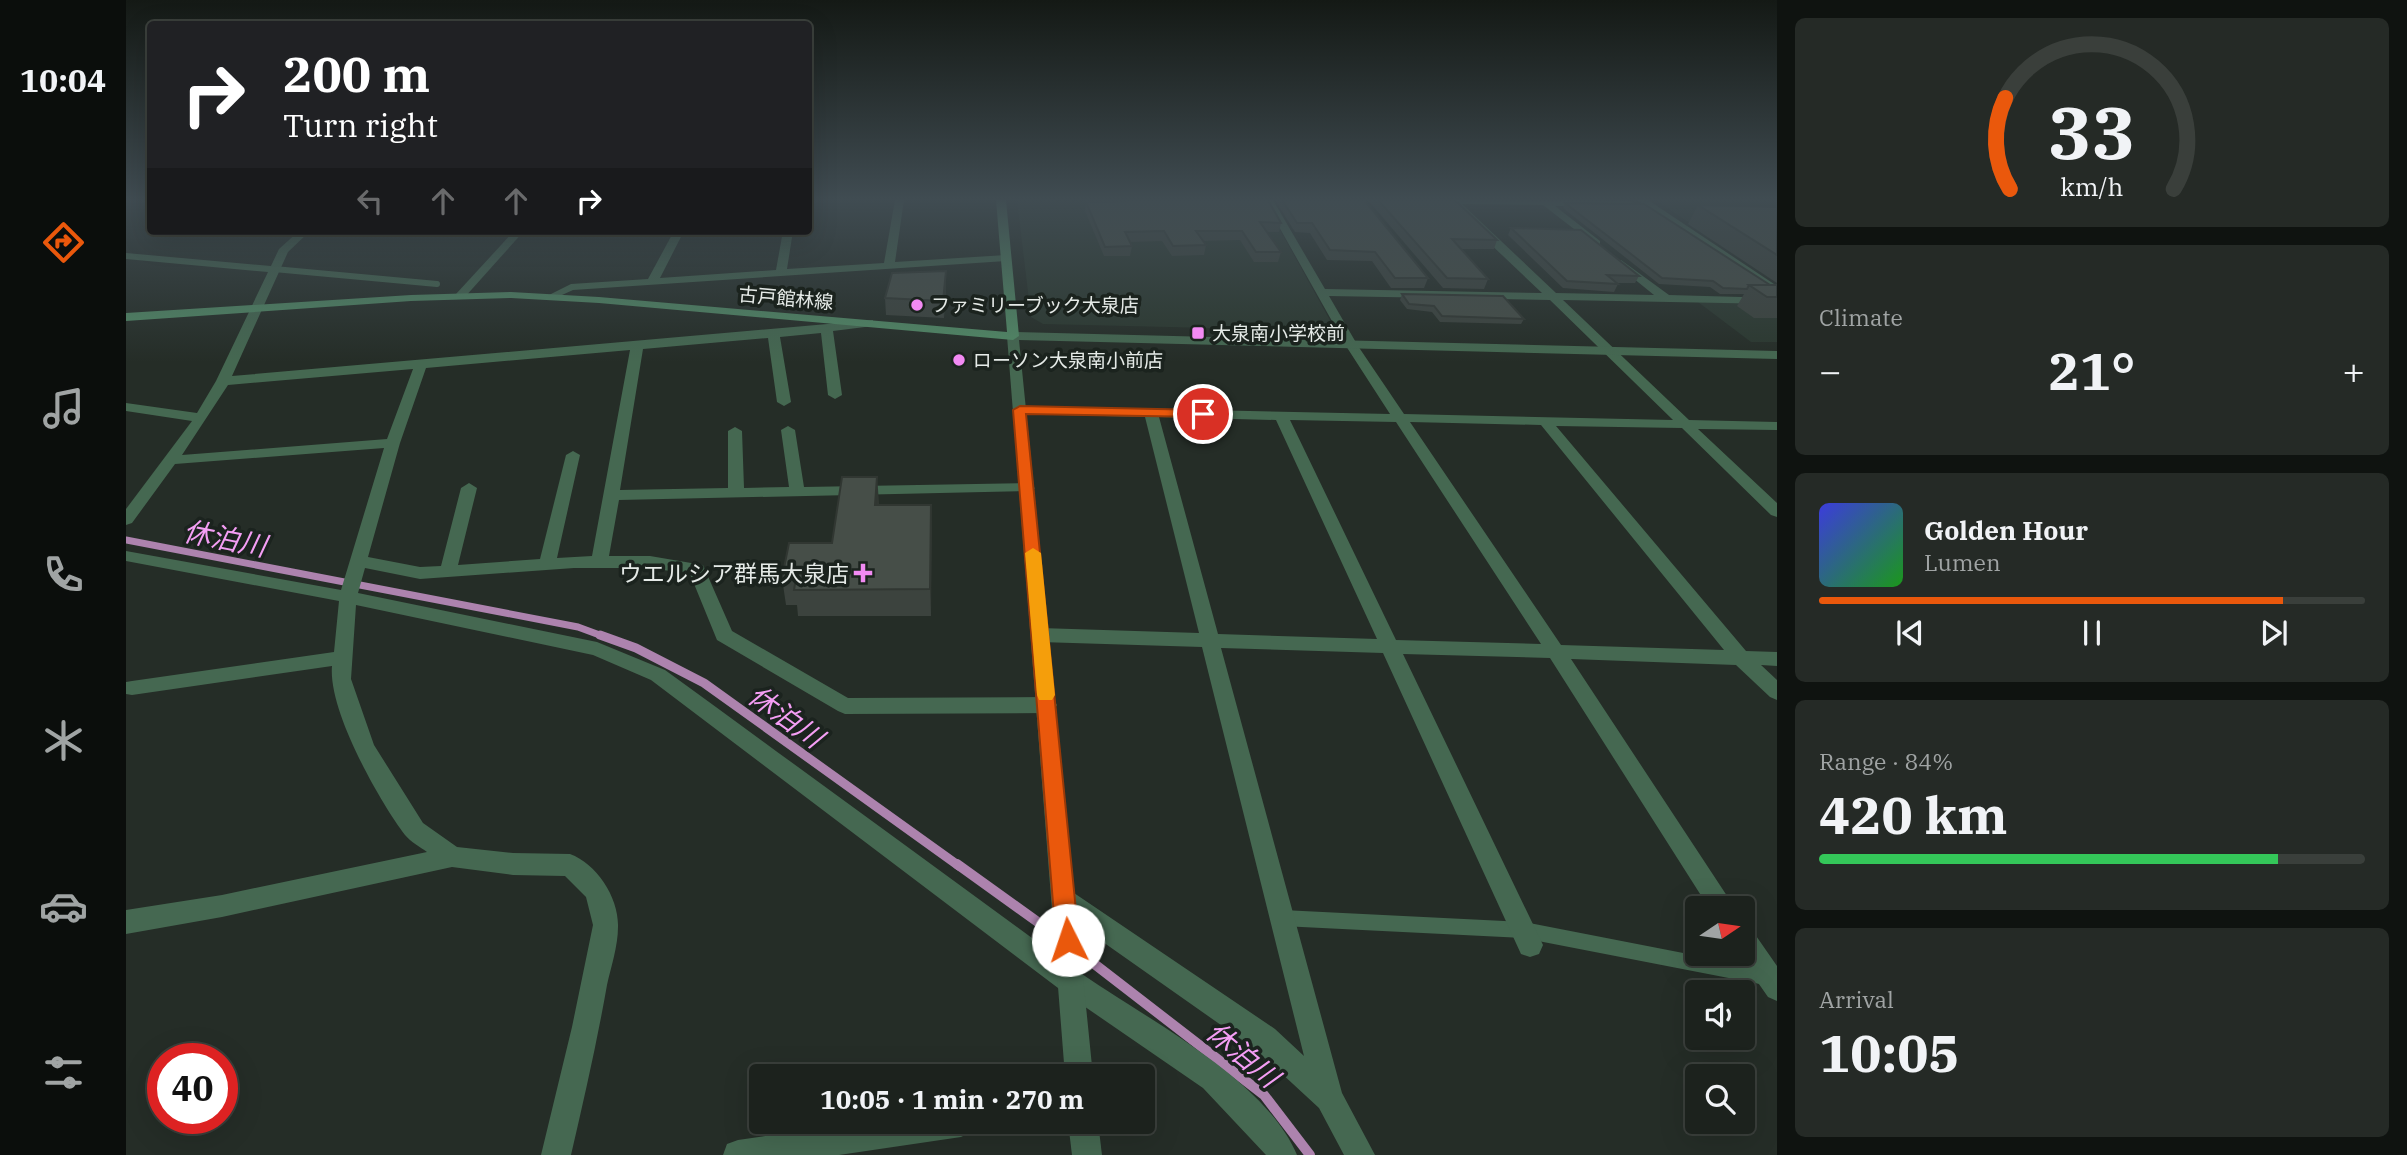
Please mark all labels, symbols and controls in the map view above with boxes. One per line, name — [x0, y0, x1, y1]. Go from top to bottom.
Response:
text: 200 m — [283, 42, 430, 105]
icon: right — [168, 49, 259, 140]
text: 10:04 — [20, 59, 106, 101]
text: 33 — [2048, 84, 2136, 179]
text: Turn right — [283, 104, 438, 146]
text: km/h — [2060, 170, 2124, 203]
icon: left — [351, 182, 389, 220]
icon: ahead — [424, 182, 462, 220]
icon: ahead — [497, 182, 535, 220]
icon: right — [570, 182, 608, 220]
icon: directions — [39, 218, 88, 267]
street label: 古戸館林線 — [738, 282, 834, 314]
place label: ファミリーブック大泉店 — [931, 293, 1139, 317]
marker: ファミリーブック大泉店 — [909, 297, 925, 313]
text: Climate — [1819, 302, 1903, 332]
place label: 大泉南小学校前 — [1212, 321, 1345, 345]
marker: 大泉南小学校前 — [1190, 325, 1206, 341]
text: 21° — [2049, 337, 2135, 404]
text: − — [1819, 346, 1842, 395]
text: + — [2342, 346, 2365, 395]
place label: ローソン大泉南小前店 — [973, 348, 1163, 372]
marker: ローソン大泉南小前店 — [951, 352, 967, 368]
icon: music — [39, 384, 88, 433]
pin — [1173, 384, 1233, 444]
icon: arrive — [1184, 395, 1222, 433]
water label: 休泊川 — [180, 512, 273, 565]
text: Golden Hour — [1924, 513, 2088, 547]
text: Lumen — [1924, 547, 2001, 577]
icon: phone — [39, 550, 88, 599]
place label: ウエルシア群馬大泉店 — [619, 558, 849, 588]
marker: ウエルシア群馬大泉店 — [855, 565, 871, 581]
icon: previous — [1891, 614, 1929, 652]
icon: pause — [2073, 614, 2111, 652]
icon: next — [2255, 614, 2293, 652]
water label: 休泊川 — [741, 676, 833, 757]
icon: climate — [39, 716, 88, 765]
text: Range · 84% — [1819, 746, 1953, 776]
text: 420 km — [1819, 781, 2008, 848]
icon: car — [39, 882, 88, 931]
north arrow — [1685, 896, 1755, 966]
map controls — [1685, 896, 1755, 1134]
position arrow — [1031, 903, 1105, 977]
button: sound — [1685, 980, 1755, 1050]
text: Arrival — [1819, 984, 1894, 1014]
water label: 休泊川 — [1199, 1013, 1289, 1097]
text: 10:05 — [1819, 1019, 1960, 1086]
speed limit sign: 40 — [147, 1043, 238, 1134]
icon: filters — [39, 1048, 88, 1097]
button: search — [1685, 1064, 1755, 1134]
text: 10:05 · 1 min · 270 m — [820, 1082, 1084, 1116]

